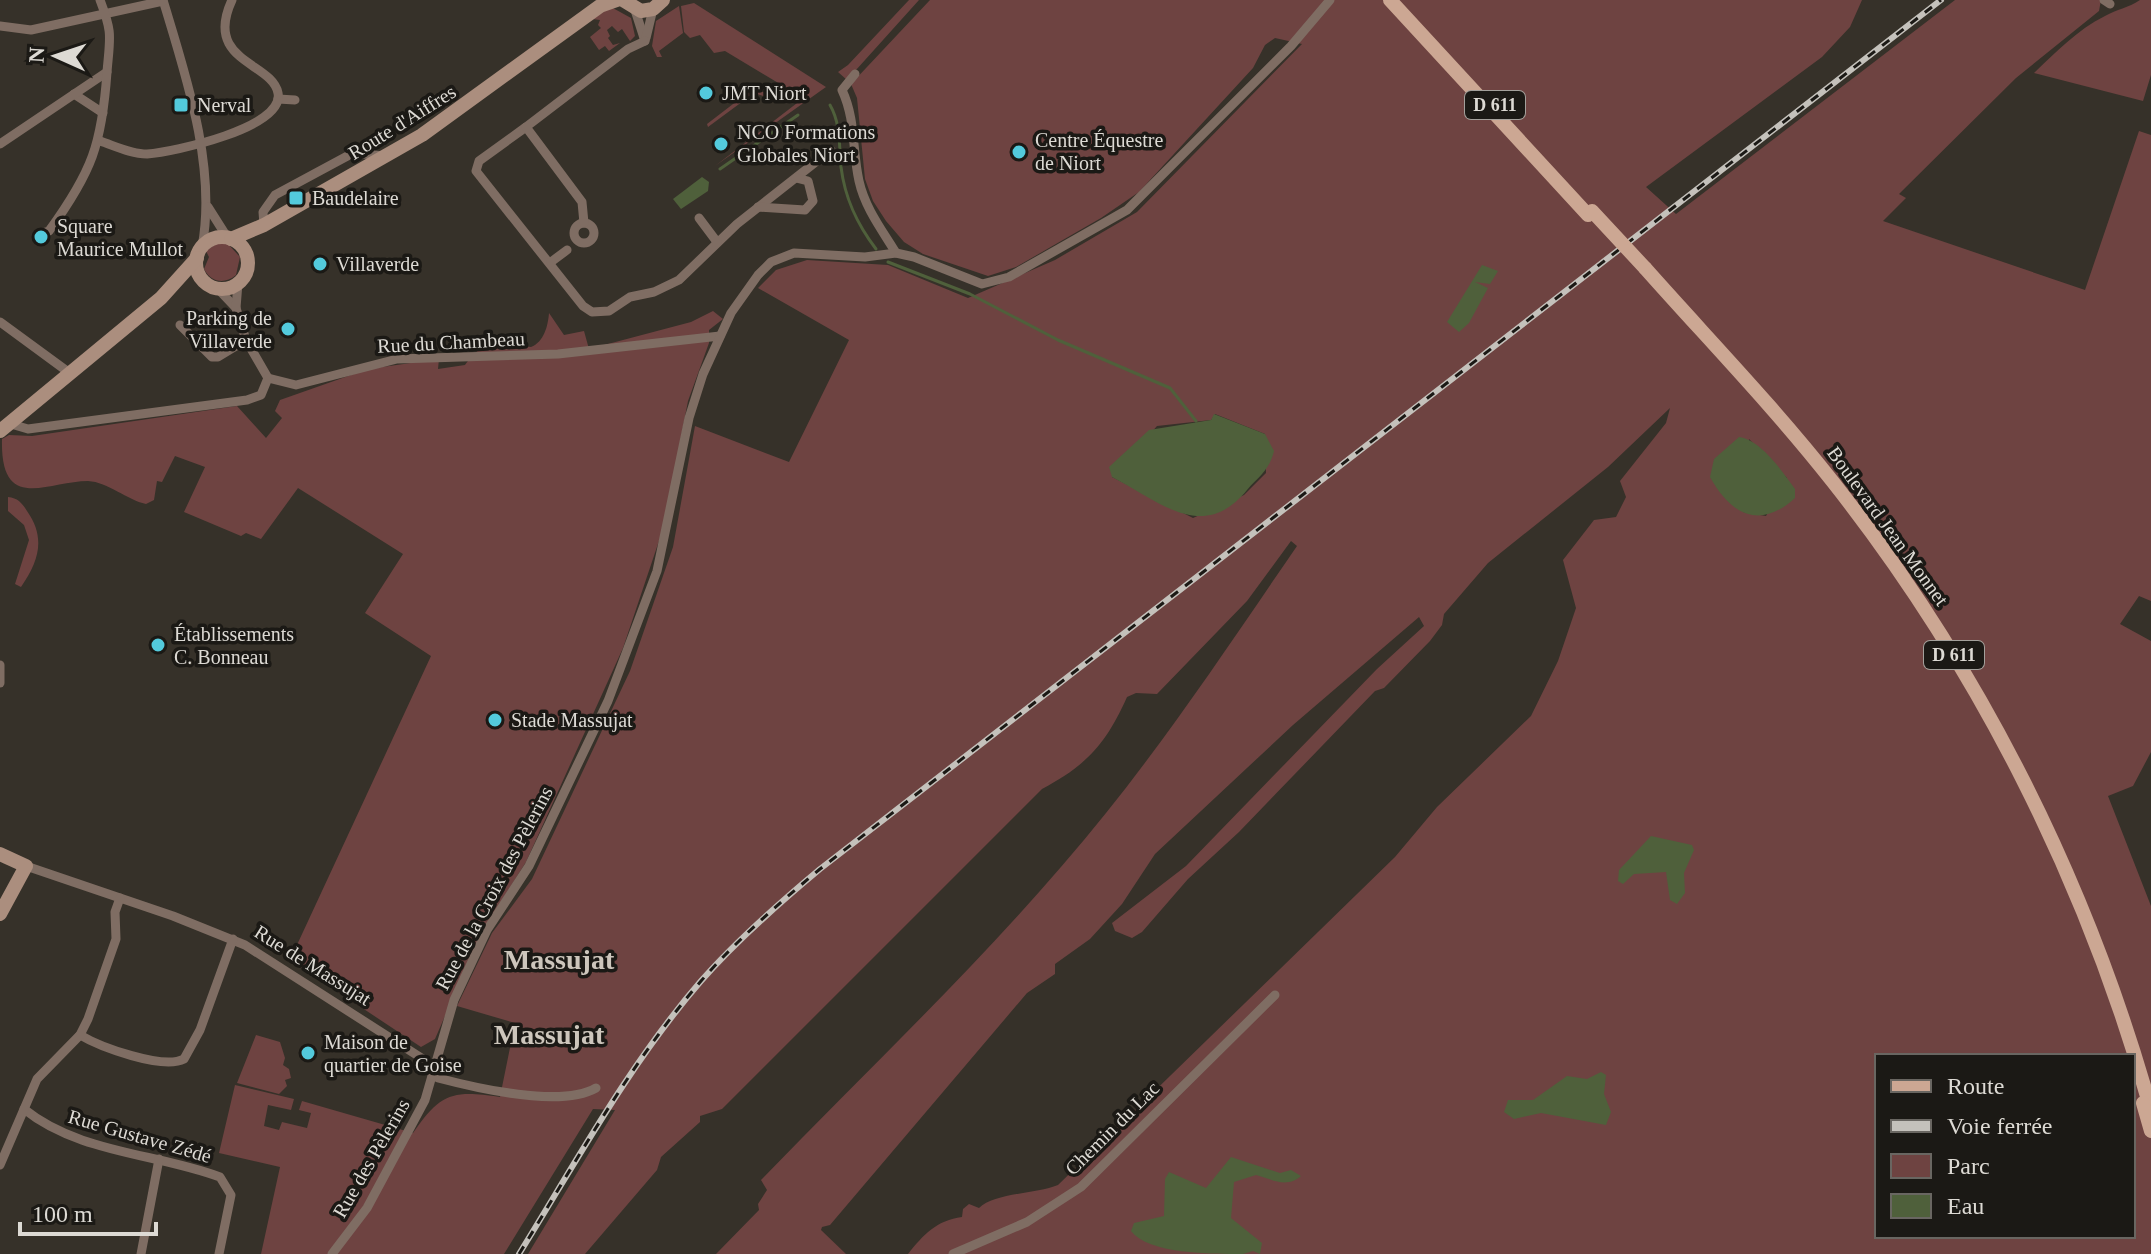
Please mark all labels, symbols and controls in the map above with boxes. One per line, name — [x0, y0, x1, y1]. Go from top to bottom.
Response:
north arrow — [16, 16, 96, 96]
text: N — [24, 46, 49, 64]
street label: Route d'Aiffres — [344, 80, 460, 164]
place label: JMT Niort — [722, 82, 807, 104]
marker: JMT Niort — [697, 84, 715, 102]
road number: D 611 — [1465, 91, 1525, 119]
place label: Nerval — [197, 94, 252, 116]
marker: Nerval — [172, 96, 190, 114]
place label: NCO Formations Globales Niort — [737, 121, 876, 166]
place label: Centre Équestre de Niort — [1035, 129, 1163, 174]
marker: NCO Formations Globales Niort — [712, 135, 730, 153]
marker: Centre Équestre de Niort — [1010, 143, 1028, 161]
place label: Baudelaire — [312, 187, 399, 209]
marker: Baudelaire — [287, 189, 305, 207]
place label: Square Maurice Mullot — [57, 215, 184, 260]
marker: Square Maurice Mullot — [32, 228, 50, 246]
place label: Villaverde — [336, 253, 419, 275]
marker: Villaverde — [311, 255, 329, 273]
place label: Parking de Villaverde — [186, 307, 272, 352]
marker: Parking de Villaverde — [279, 320, 297, 338]
street label: Rue du Chambeau — [377, 327, 525, 357]
street label: Boulevard Jean Monnet — [1823, 442, 1953, 610]
place label: Établissements C. Bonneau — [174, 623, 294, 668]
marker: Établissements C. Bonneau — [149, 636, 167, 654]
road number: D 611 — [1924, 641, 1984, 669]
place label: Stade Massujat — [511, 709, 633, 732]
marker: Stade Massujat — [486, 711, 504, 729]
street label: Rue de la Croix des Pèlerins — [431, 782, 557, 993]
street label: Rue de Massujat — [250, 920, 376, 1011]
district label: Massujat — [504, 944, 615, 975]
district label: Massujat — [494, 1019, 605, 1050]
place label: Maison de quartier de Goise — [324, 1031, 462, 1077]
marker: Maison de quartier de Goise — [299, 1044, 317, 1062]
legend — [1875, 1054, 2135, 1238]
text: Route — [1947, 1073, 2004, 1099]
street label: Chemin du Lac — [1061, 1077, 1163, 1179]
street label: Rue des Pèlerins — [328, 1095, 414, 1221]
street label: Rue Gustave Zédé — [66, 1105, 214, 1167]
text: Voie ferrée — [1947, 1113, 2053, 1139]
text: Parc — [1947, 1153, 1990, 1179]
scale bar — [20, 1186, 156, 1236]
text: Eau — [1947, 1193, 1984, 1219]
text: 100 m — [32, 1201, 93, 1227]

